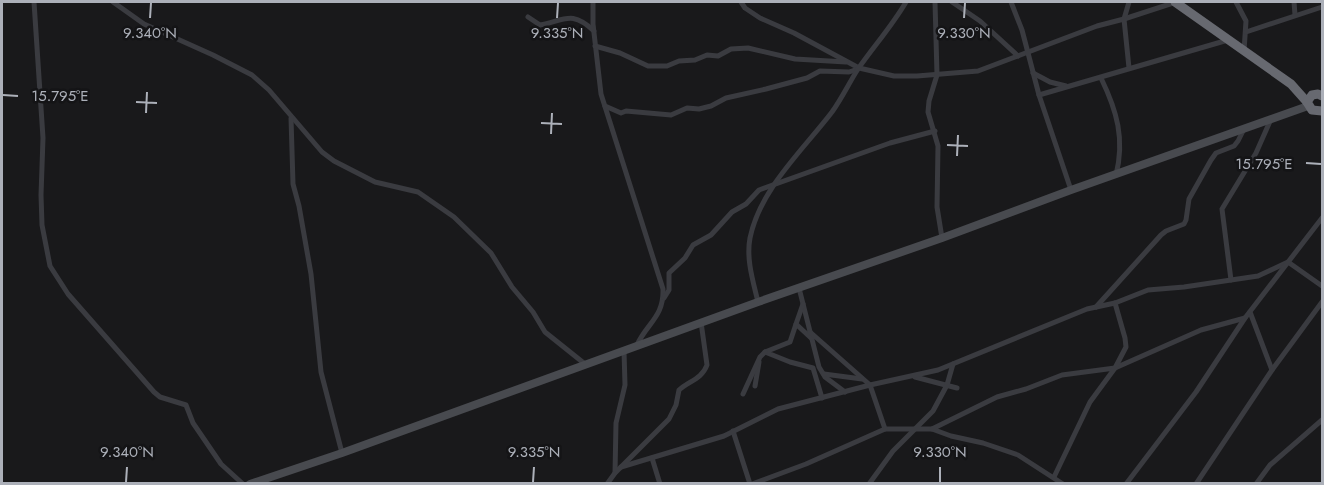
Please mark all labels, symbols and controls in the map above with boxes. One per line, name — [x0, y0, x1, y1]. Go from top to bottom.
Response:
text: 9.340°N — [123, 22, 177, 44]
text: 9.335°N — [531, 22, 583, 44]
text: 9.330°N — [937, 22, 991, 44]
text: 15.795°E — [31, 85, 89, 107]
text: 15.795°E — [1235, 153, 1293, 175]
text: 9.340°N — [100, 441, 154, 463]
text: 9.335°N — [508, 441, 560, 463]
text: 9.330°N — [913, 441, 967, 463]

